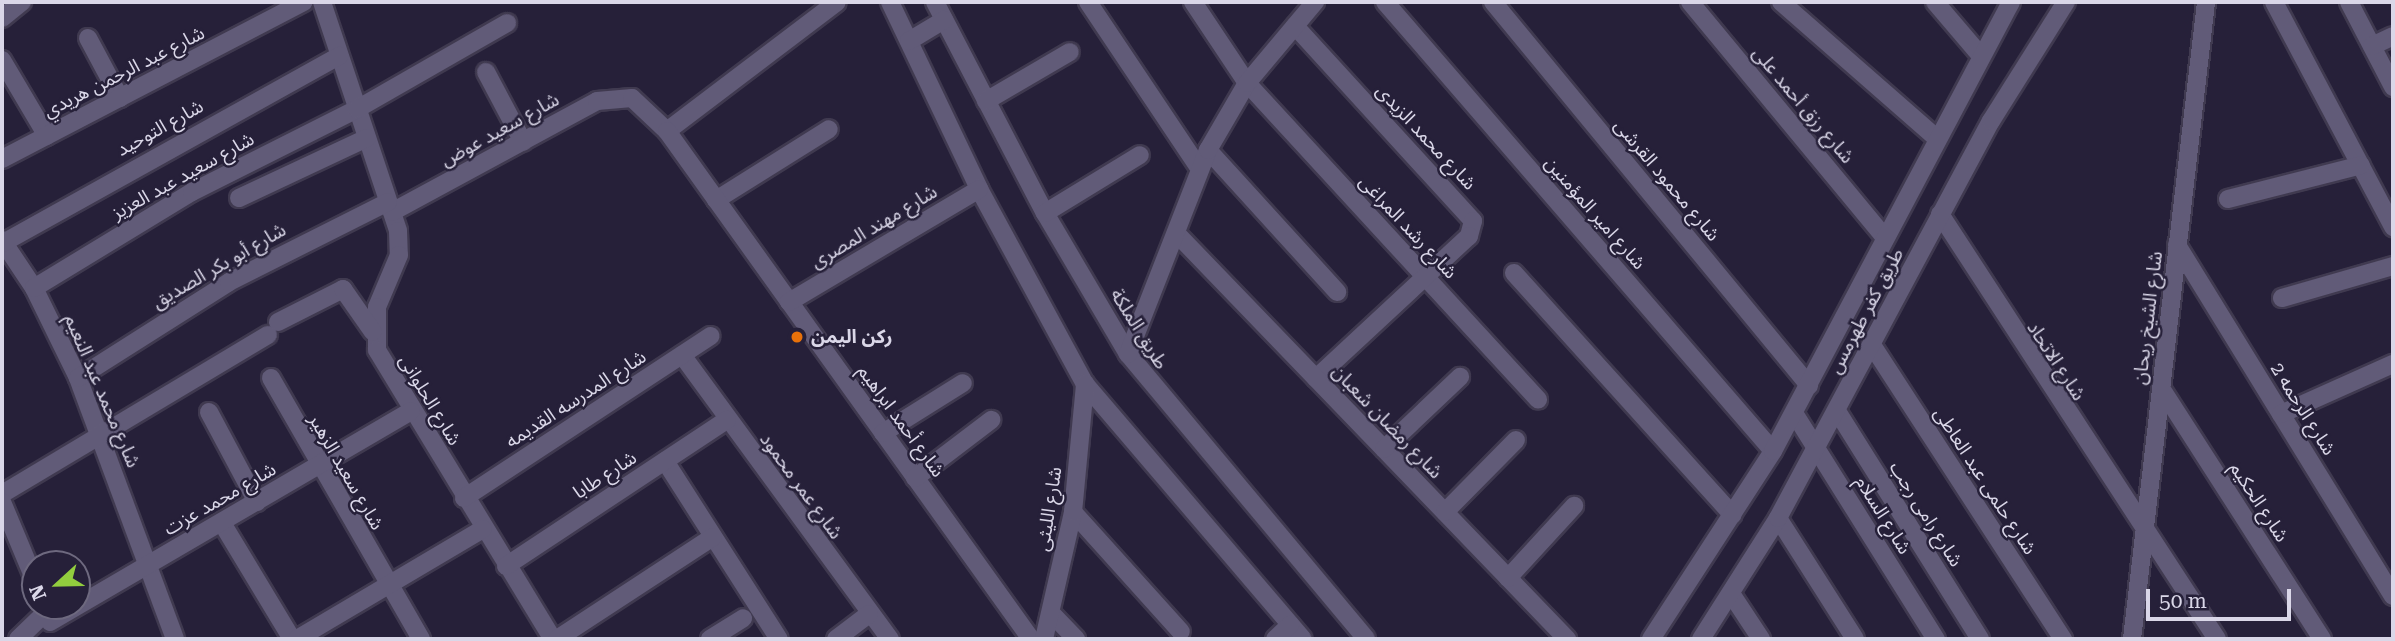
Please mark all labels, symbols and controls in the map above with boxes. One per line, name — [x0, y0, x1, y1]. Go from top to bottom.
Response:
street label: شارع عبد الرحمن هريدي — [40, 21, 208, 123]
street label: شارع رزق أحمد على — [1747, 42, 1859, 168]
street label: شارع محمد الزيدى — [1371, 79, 1481, 195]
street label: شارع سعيد عوض — [437, 88, 563, 172]
street label: شارع التوحيد — [113, 95, 207, 161]
street label: شارع محمود القرشى — [1609, 114, 1725, 246]
street label: شارع سعيد عبد العزيز — [108, 127, 258, 225]
street label: شارع امير المؤمنين — [1540, 152, 1650, 274]
street label: شارع رشد المراغى — [1354, 170, 1462, 284]
street label: شارع مهند المصرى — [807, 180, 941, 274]
street label: شارع أبو بكر الصديق — [148, 218, 290, 314]
street label: طريق كفر طهرمس — [1823, 244, 1909, 378]
street label: شارع الشيخ ريحان — [2128, 250, 2168, 386]
street label: طريق الملكة — [1105, 285, 1173, 373]
street label: شارع محمد عبد النعيم — [59, 311, 145, 471]
street label: شارع الاتحاد — [2022, 317, 2090, 405]
place label: ركن اليمن — [811, 326, 892, 348]
marker: ركن اليمن — [789, 329, 805, 345]
street label: شارع المدرسه القديمه — [502, 345, 650, 453]
street label: شارع الحلوانى — [394, 351, 466, 449]
street label: شارع الرحمه 2 — [2266, 358, 2340, 460]
street label: شارع أحمد ابراهيم — [853, 360, 949, 482]
street label: شارع رمضان شعبان — [1327, 360, 1447, 484]
street label: شارع حلمى عبد العاطى — [1929, 403, 2041, 559]
street label: شارع سعيد الزهير — [304, 410, 388, 534]
street label: شارع عمر محمود — [755, 428, 847, 544]
street label: شارع طابا — [569, 446, 641, 504]
street label: شارع رامى رجب — [1885, 457, 1967, 571]
street label: شارع محمد عزت — [160, 458, 280, 540]
street label: شارع الحكيم — [2225, 458, 2293, 546]
street label: شارع الليثى — [1031, 465, 1067, 553]
street label: شارع السلام — [1850, 472, 1916, 558]
north arrow — [21, 550, 91, 620]
scale bar — [2150, 574, 2295, 618]
text: N — [25, 581, 51, 603]
text: 50 m — [2159, 589, 2207, 613]

